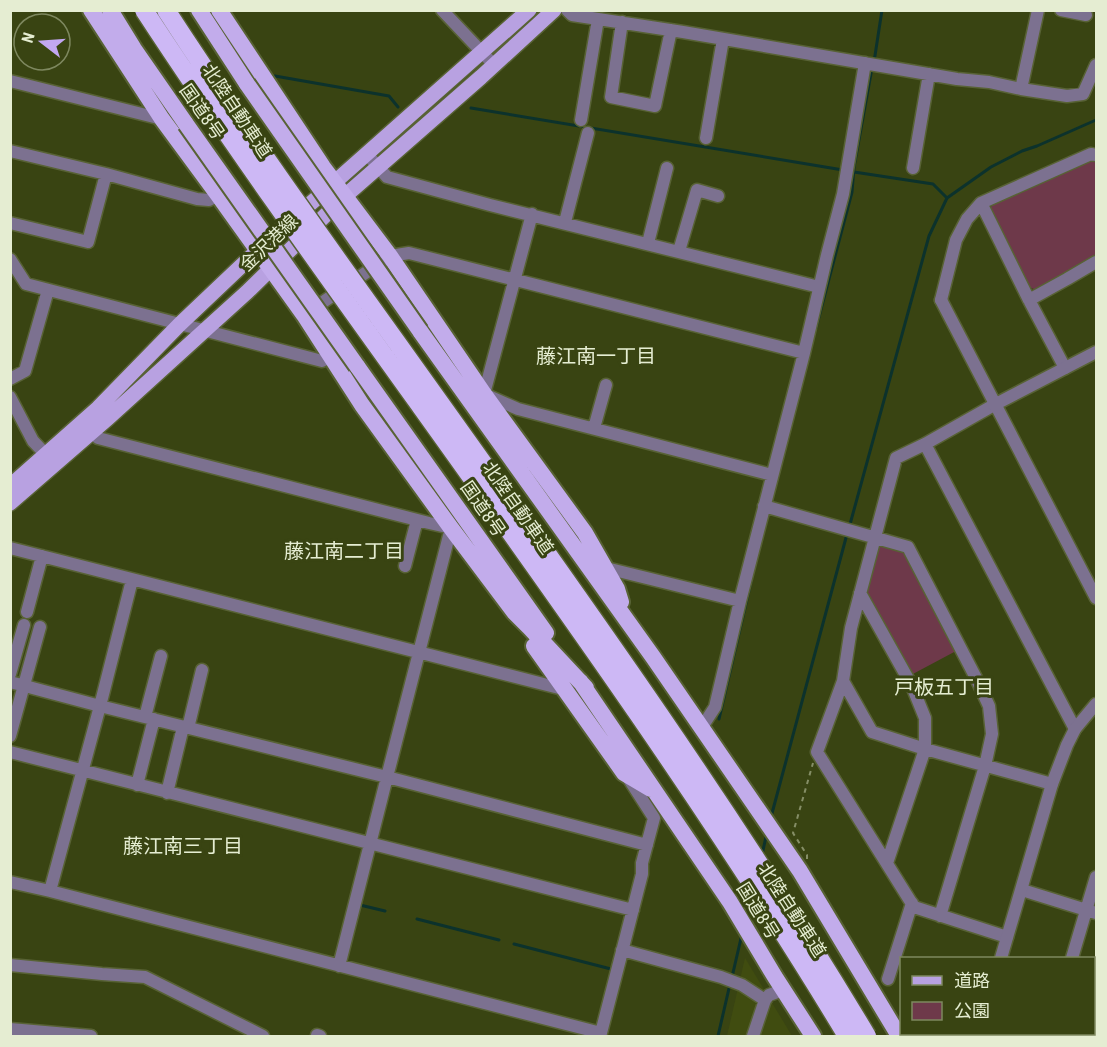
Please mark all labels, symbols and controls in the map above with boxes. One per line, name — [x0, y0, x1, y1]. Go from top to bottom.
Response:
north arrow — [12, 12, 72, 72]
text: N — [18, 30, 39, 45]
street label: 北陸自動車道 — [199, 60, 276, 161]
street label: 国道8号 — [176, 80, 229, 143]
street label: 金沢港線 — [235, 210, 302, 275]
district label: 藤江南一丁目 — [536, 344, 656, 368]
street label: 北陸自動車道 — [479, 457, 558, 558]
street label: 国道8号 — [457, 477, 510, 540]
district label: 藤江南二丁目 — [284, 539, 404, 563]
district label: 戸板五丁目 — [894, 675, 994, 699]
district label: 藤江南三丁目 — [123, 834, 243, 858]
street label: 北陸自動車道 — [754, 859, 831, 961]
street label: 国道8号 — [733, 879, 784, 943]
legend — [900, 957, 1095, 1035]
text: 道路 — [954, 970, 990, 991]
text: 公園 — [954, 1000, 990, 1021]

